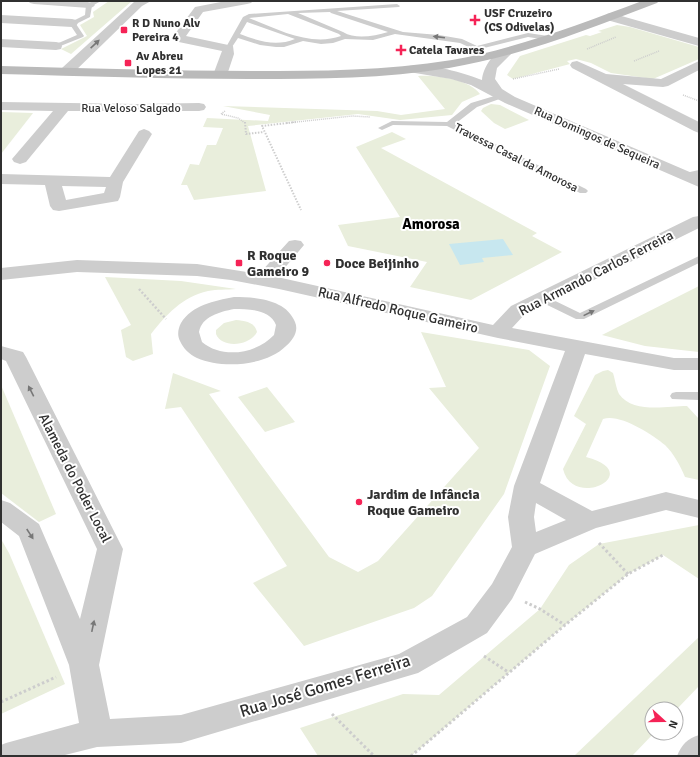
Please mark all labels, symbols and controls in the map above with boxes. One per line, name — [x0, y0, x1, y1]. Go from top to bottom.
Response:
place label: USF Cruzeiro (CS Odivelas) — [484, 6, 555, 35]
marker: USF Cruzeiro (CS Odivelas) — [469, 14, 481, 26]
place label: R D Nuno Alv Pereira 4 — [132, 16, 200, 45]
marker: R D Nuno Alv Pereira 4 — [119, 25, 129, 35]
one-way arrow — [433, 34, 445, 40]
one-way arrow — [90, 40, 100, 49]
place label: Catela Tavares — [409, 43, 485, 58]
marker: Catela Tavares — [396, 45, 406, 55]
place label: Av Abreu Lopes 21 — [136, 49, 183, 78]
marker: Av Abreu Lopes 21 — [123, 58, 133, 68]
street label: Rua Veloso Salgado — [81, 101, 181, 116]
street label: Rua Domingos de Sequeira — [532, 103, 662, 173]
street label: Travessa Casal da Amorosa — [452, 120, 580, 196]
district label: Amorosa — [402, 215, 460, 233]
street label: Rua Armando Carlos Ferreira — [516, 227, 676, 319]
place label: R Roque Gameiro 9 — [247, 247, 310, 280]
place label: Doce Beijinho — [335, 255, 419, 272]
marker: R Roque Gameiro 9 — [234, 258, 244, 268]
marker: Doce Beijinho — [322, 258, 332, 268]
street label: Rua Alfredo Roque Gameiro — [316, 283, 480, 337]
one-way arrow — [583, 310, 594, 316]
one-way arrow — [28, 385, 34, 397]
street label: Alameda do Poder Local — [35, 411, 115, 545]
place label: Jardim de Infância Roque Gameiro — [367, 486, 480, 519]
marker: Jardim de Infância Roque Gameiro — [354, 497, 364, 507]
one-way arrow — [26, 529, 34, 539]
one-way arrow — [90, 620, 96, 633]
street label: Rua José Gomes Ferreira — [237, 650, 413, 722]
north arrow — [644, 701, 684, 741]
text: N — [665, 719, 680, 730]

